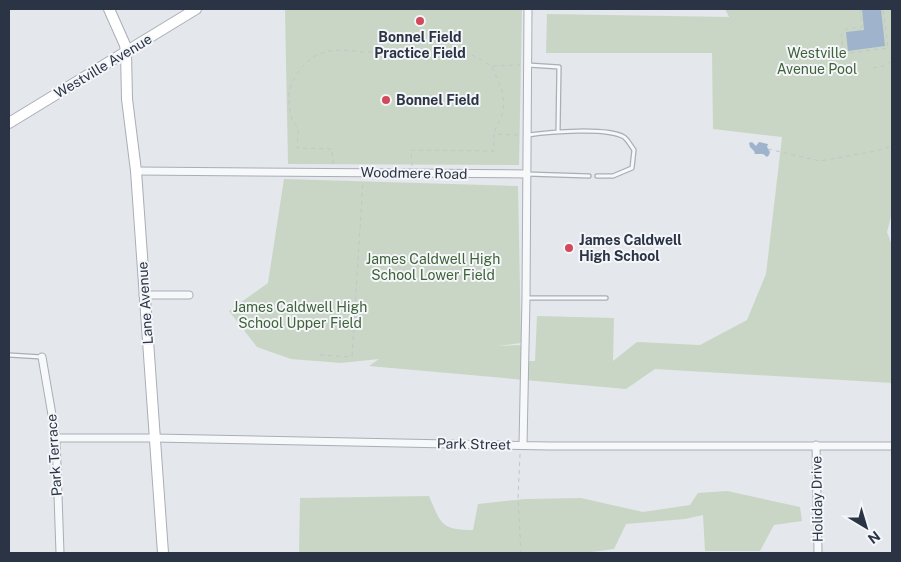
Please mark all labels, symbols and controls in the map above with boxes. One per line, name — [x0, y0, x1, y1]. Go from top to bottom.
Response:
marker: Bonnel Field Practice Field — [414, 15, 426, 27]
place label: Bonnel Field Practice Field — [374, 29, 466, 61]
street label: Westville Avenue — [51, 31, 155, 101]
park label: Westville Avenue Pool — [777, 45, 857, 77]
place label: Bonnel Field — [396, 92, 479, 108]
marker: Bonnel Field — [380, 94, 392, 106]
street label: Woodmere Road — [360, 164, 468, 182]
place label: James Caldwell High School — [579, 232, 682, 264]
marker: James Caldwell High School — [563, 242, 575, 254]
park label: James Caldwell High School Lower Field — [366, 251, 500, 283]
street label: Lane Avenue — [134, 261, 156, 345]
park label: James Caldwell High School Upper Field — [233, 299, 367, 331]
street label: Park Terrace — [43, 413, 65, 497]
street label: Park Street — [437, 435, 511, 453]
street label: Holiday Drive — [808, 456, 826, 542]
north arrow — [841, 502, 891, 552]
text: N — [865, 528, 883, 547]

